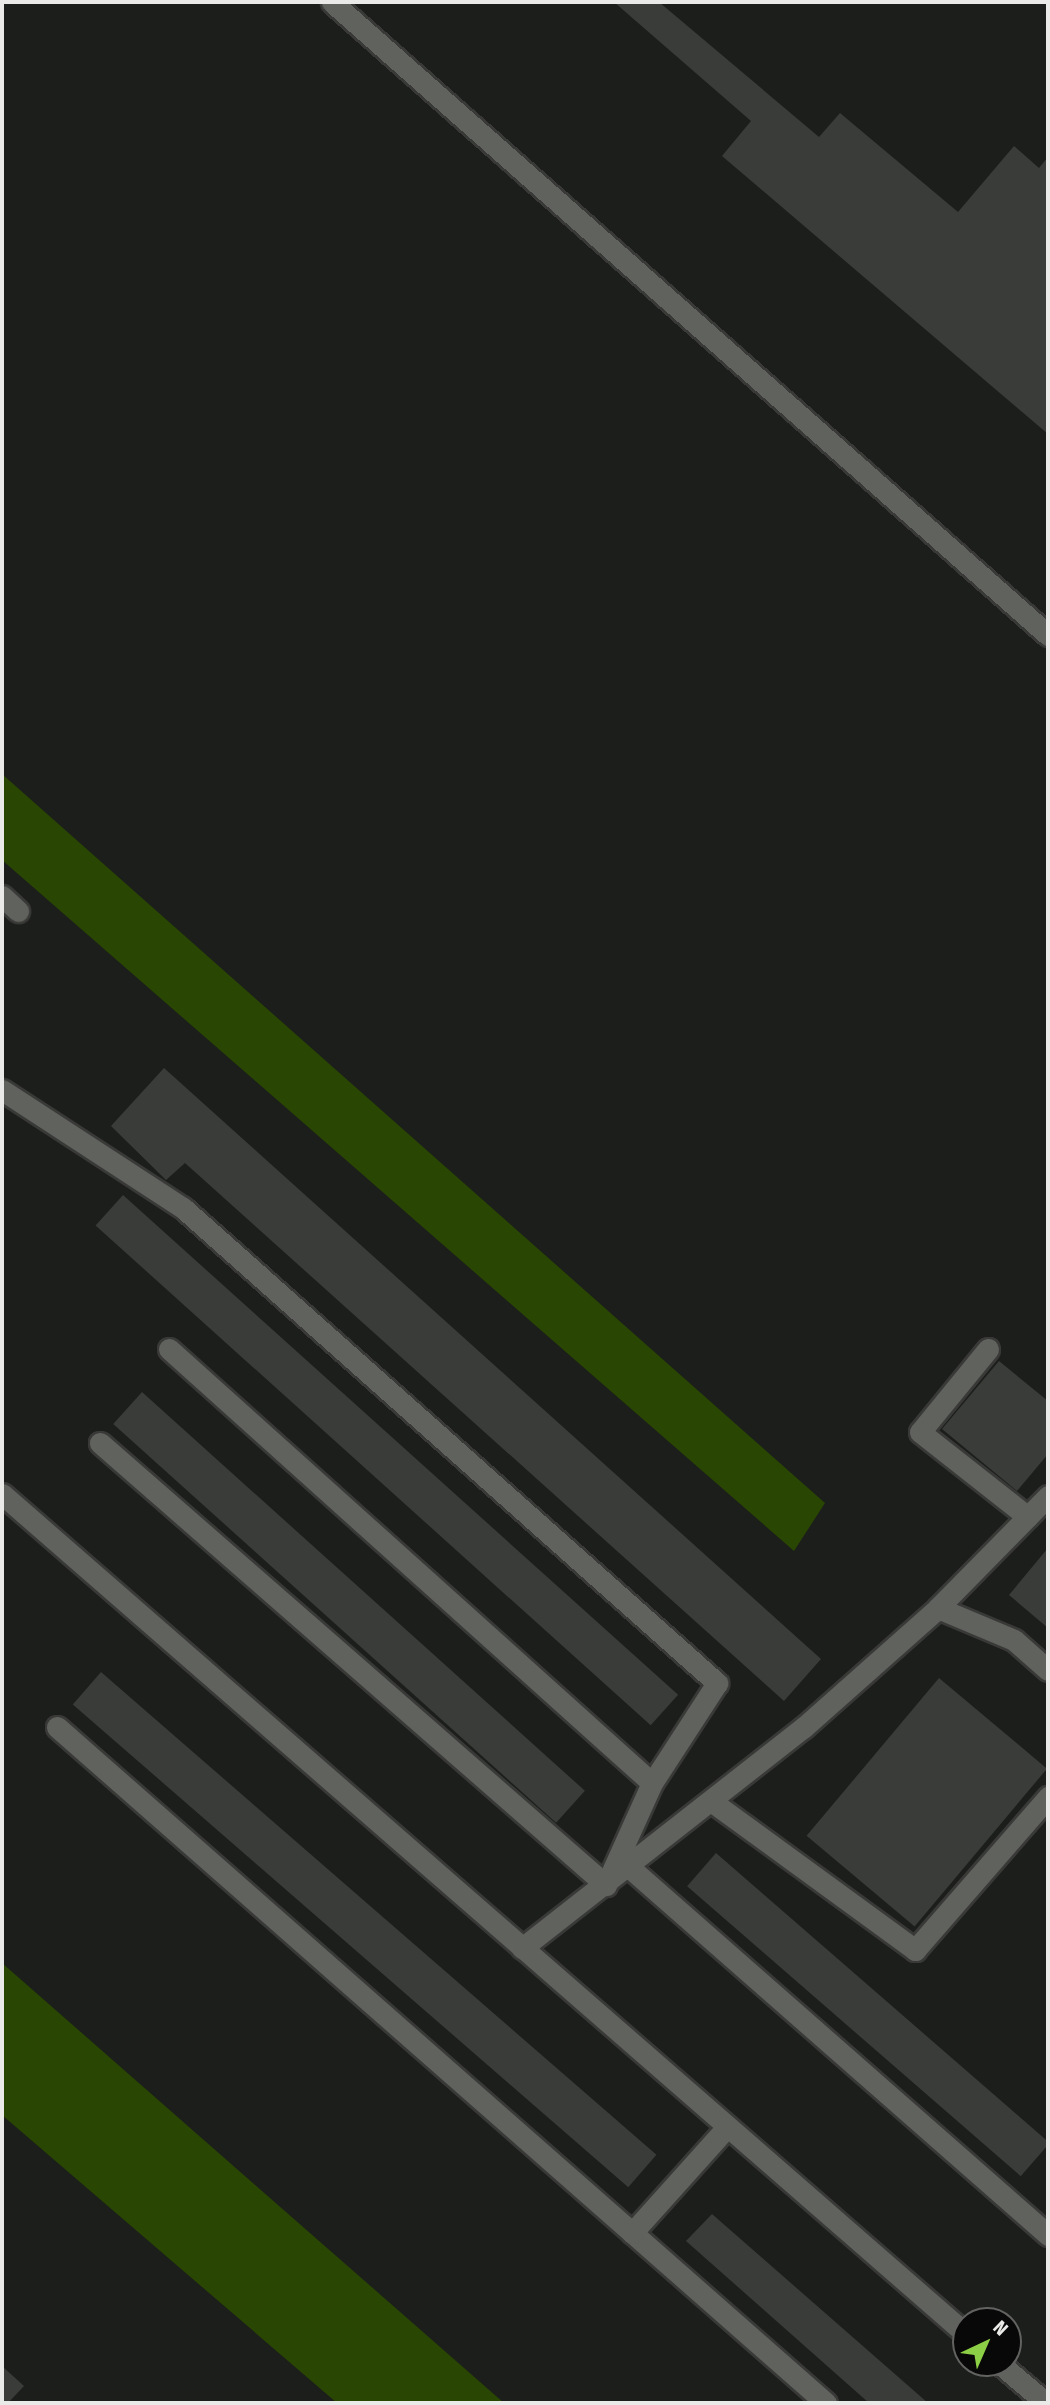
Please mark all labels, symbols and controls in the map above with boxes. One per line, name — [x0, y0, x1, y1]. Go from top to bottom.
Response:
north arrow — [952, 2307, 1022, 2377]
text: N — [988, 2316, 1013, 2340]

